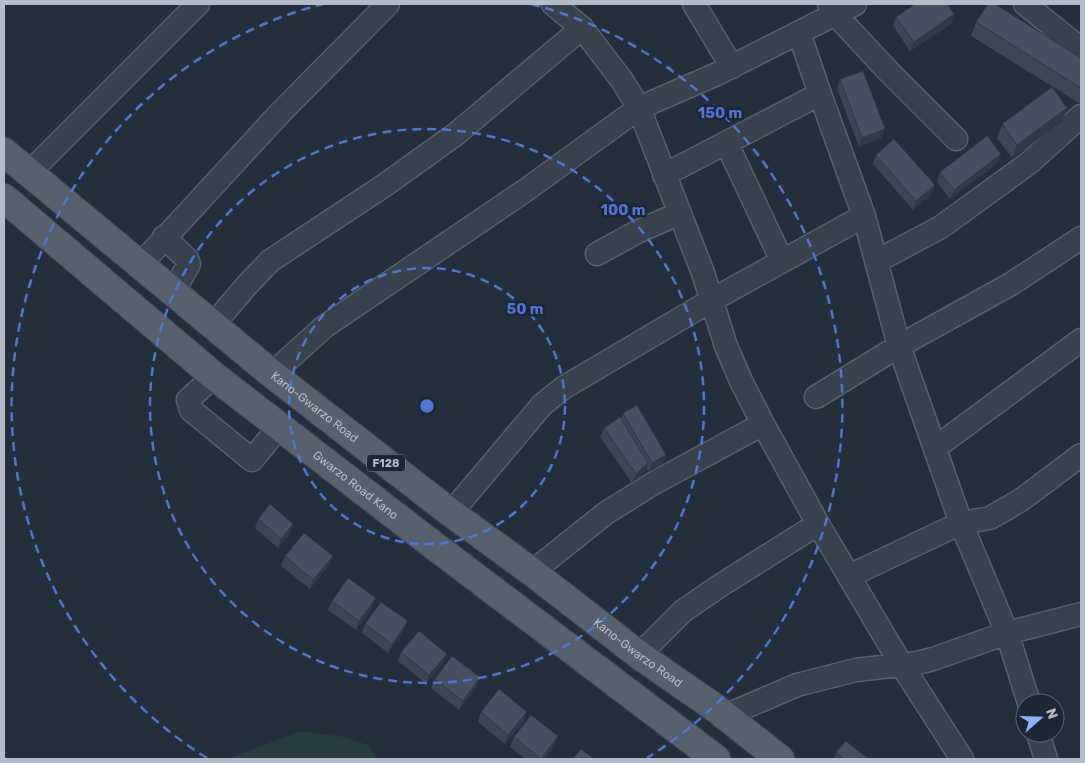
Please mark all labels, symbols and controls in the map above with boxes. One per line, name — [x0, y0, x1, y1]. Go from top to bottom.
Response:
text: 150 m — [698, 104, 742, 122]
text: 100 m — [601, 201, 645, 219]
text: 50 m — [507, 300, 543, 318]
street label: Kano-Gwarzo Road — [268, 369, 361, 445]
centre of rings — [418, 397, 436, 415]
street label: Gwarzo Road Kano — [310, 448, 401, 522]
road number: F128 — [367, 454, 405, 472]
street label: Kano-Gwarzo Road — [591, 615, 685, 690]
north arrow — [1015, 693, 1065, 743]
text: N — [1042, 706, 1061, 721]

